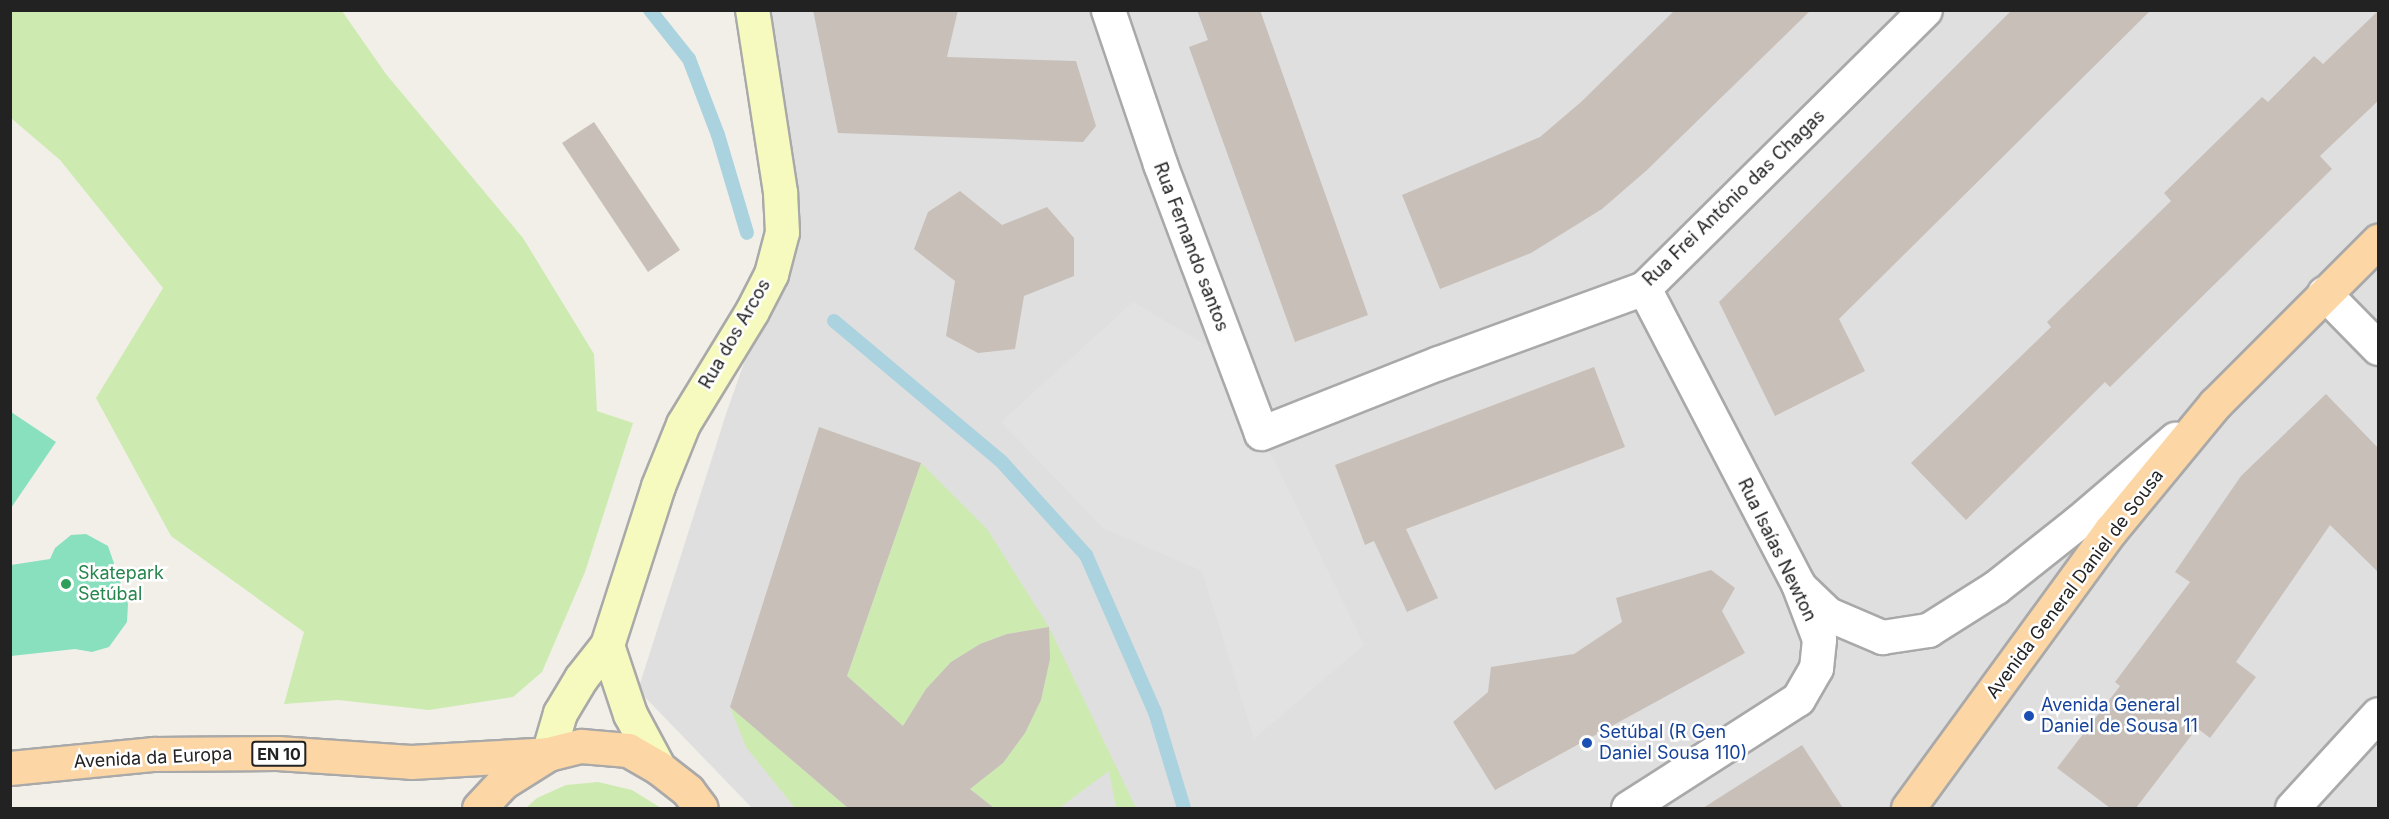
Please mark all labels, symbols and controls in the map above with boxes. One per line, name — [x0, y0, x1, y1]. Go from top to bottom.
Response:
street label: Rua Frei António das Chagas — [1639, 105, 1829, 291]
street label: Rua Fernando santos — [1149, 159, 1233, 335]
street label: Rua dos Arcos — [695, 275, 775, 393]
street label: Avenida General Daniel de Sousa — [1982, 465, 2168, 703]
street label: Rua Isaías Newton — [1733, 475, 1821, 625]
place label: Skatepark Setúbal — [78, 563, 164, 606]
marker: Skatepark Setúbal — [59, 577, 73, 591]
place label: Avenida General Daniel de Sousa 11 — [2041, 695, 2198, 738]
marker: Avenida General Daniel de Sousa 11 — [2022, 709, 2036, 723]
place label: Setúbal (R Gen Daniel Sousa 110) — [1599, 722, 1747, 764]
marker: Setúbal (R Gen Daniel Sousa 110) — [1580, 736, 1594, 750]
road number: EN 10 — [250, 741, 308, 767]
street label: Avenida da Europa — [73, 743, 233, 773]

